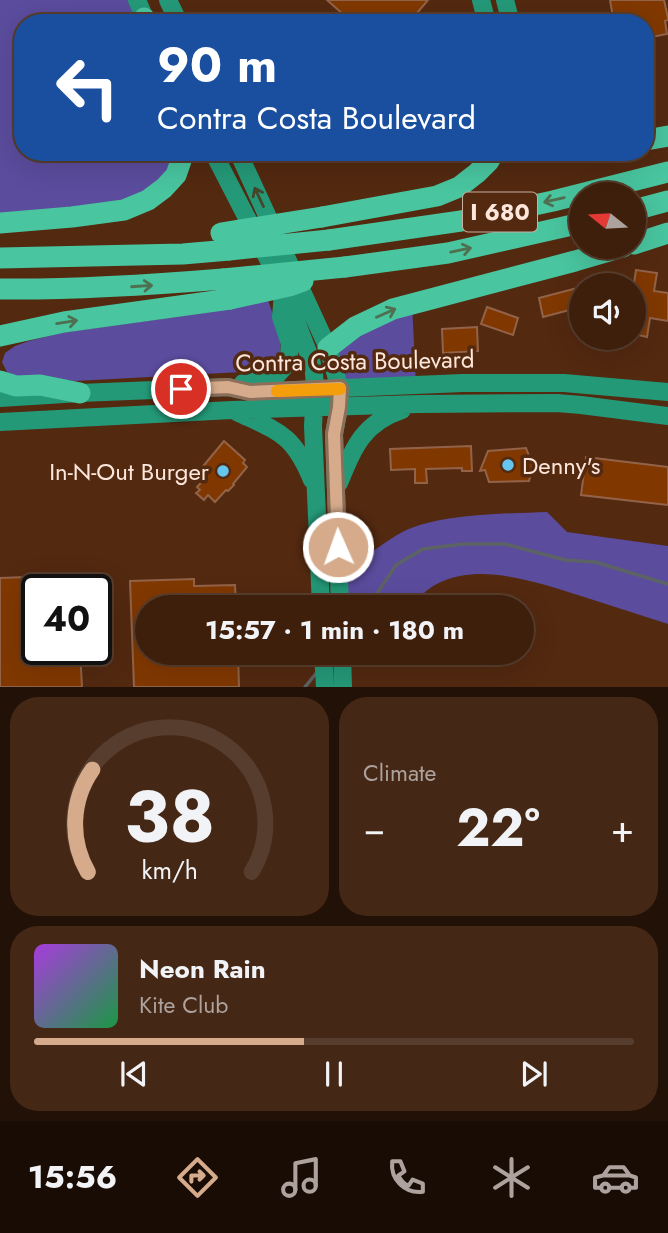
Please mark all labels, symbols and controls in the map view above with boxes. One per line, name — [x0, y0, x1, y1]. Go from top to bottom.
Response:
text: 90 m — [157, 30, 277, 100]
icon: left — [42, 42, 133, 133]
text: Contra Costa Boulevard — [157, 95, 476, 141]
north arrow — [569, 182, 646, 259]
map controls — [569, 182, 646, 350]
one-way arrow — [252, 187, 265, 208]
road number: I 680 — [463, 192, 537, 232]
one-way arrow — [543, 194, 566, 207]
one-way arrow — [449, 243, 472, 257]
button: sound — [569, 273, 646, 350]
one-way arrow — [130, 279, 153, 292]
one-way arrow — [375, 306, 396, 319]
one-way arrow — [55, 315, 78, 328]
street label: Contra Costa Boulevard — [235, 341, 475, 381]
pin — [151, 359, 211, 419]
icon: arrive — [162, 370, 200, 408]
place label: Denny's — [522, 448, 600, 483]
place label: In-N-Out Burger — [49, 454, 210, 489]
marker: Denny's — [500, 457, 516, 473]
marker: In-N-Out Burger — [215, 463, 231, 479]
position arrow — [301, 510, 375, 584]
speed limit sign: 40 — [21, 574, 112, 665]
text: 15:57 · 1 min · 180 m — [205, 611, 464, 649]
text: Climate — [363, 756, 436, 790]
text: 38 — [124, 765, 215, 870]
text: 22° — [456, 790, 540, 866]
text: − — [363, 801, 385, 856]
text: + — [611, 801, 634, 856]
text: km/h — [141, 852, 198, 888]
text: Neon Rain — [139, 950, 266, 988]
text: Kite Club — [139, 988, 228, 1022]
icon: previous — [115, 1055, 153, 1093]
icon: pause — [315, 1055, 353, 1093]
icon: next — [515, 1055, 553, 1093]
icon: directions — [173, 1153, 222, 1202]
icon: music — [277, 1153, 326, 1202]
icon: phone — [382, 1153, 431, 1202]
icon: climate — [487, 1153, 536, 1202]
icon: car — [591, 1153, 640, 1202]
text: 15:56 — [28, 1154, 117, 1200]

